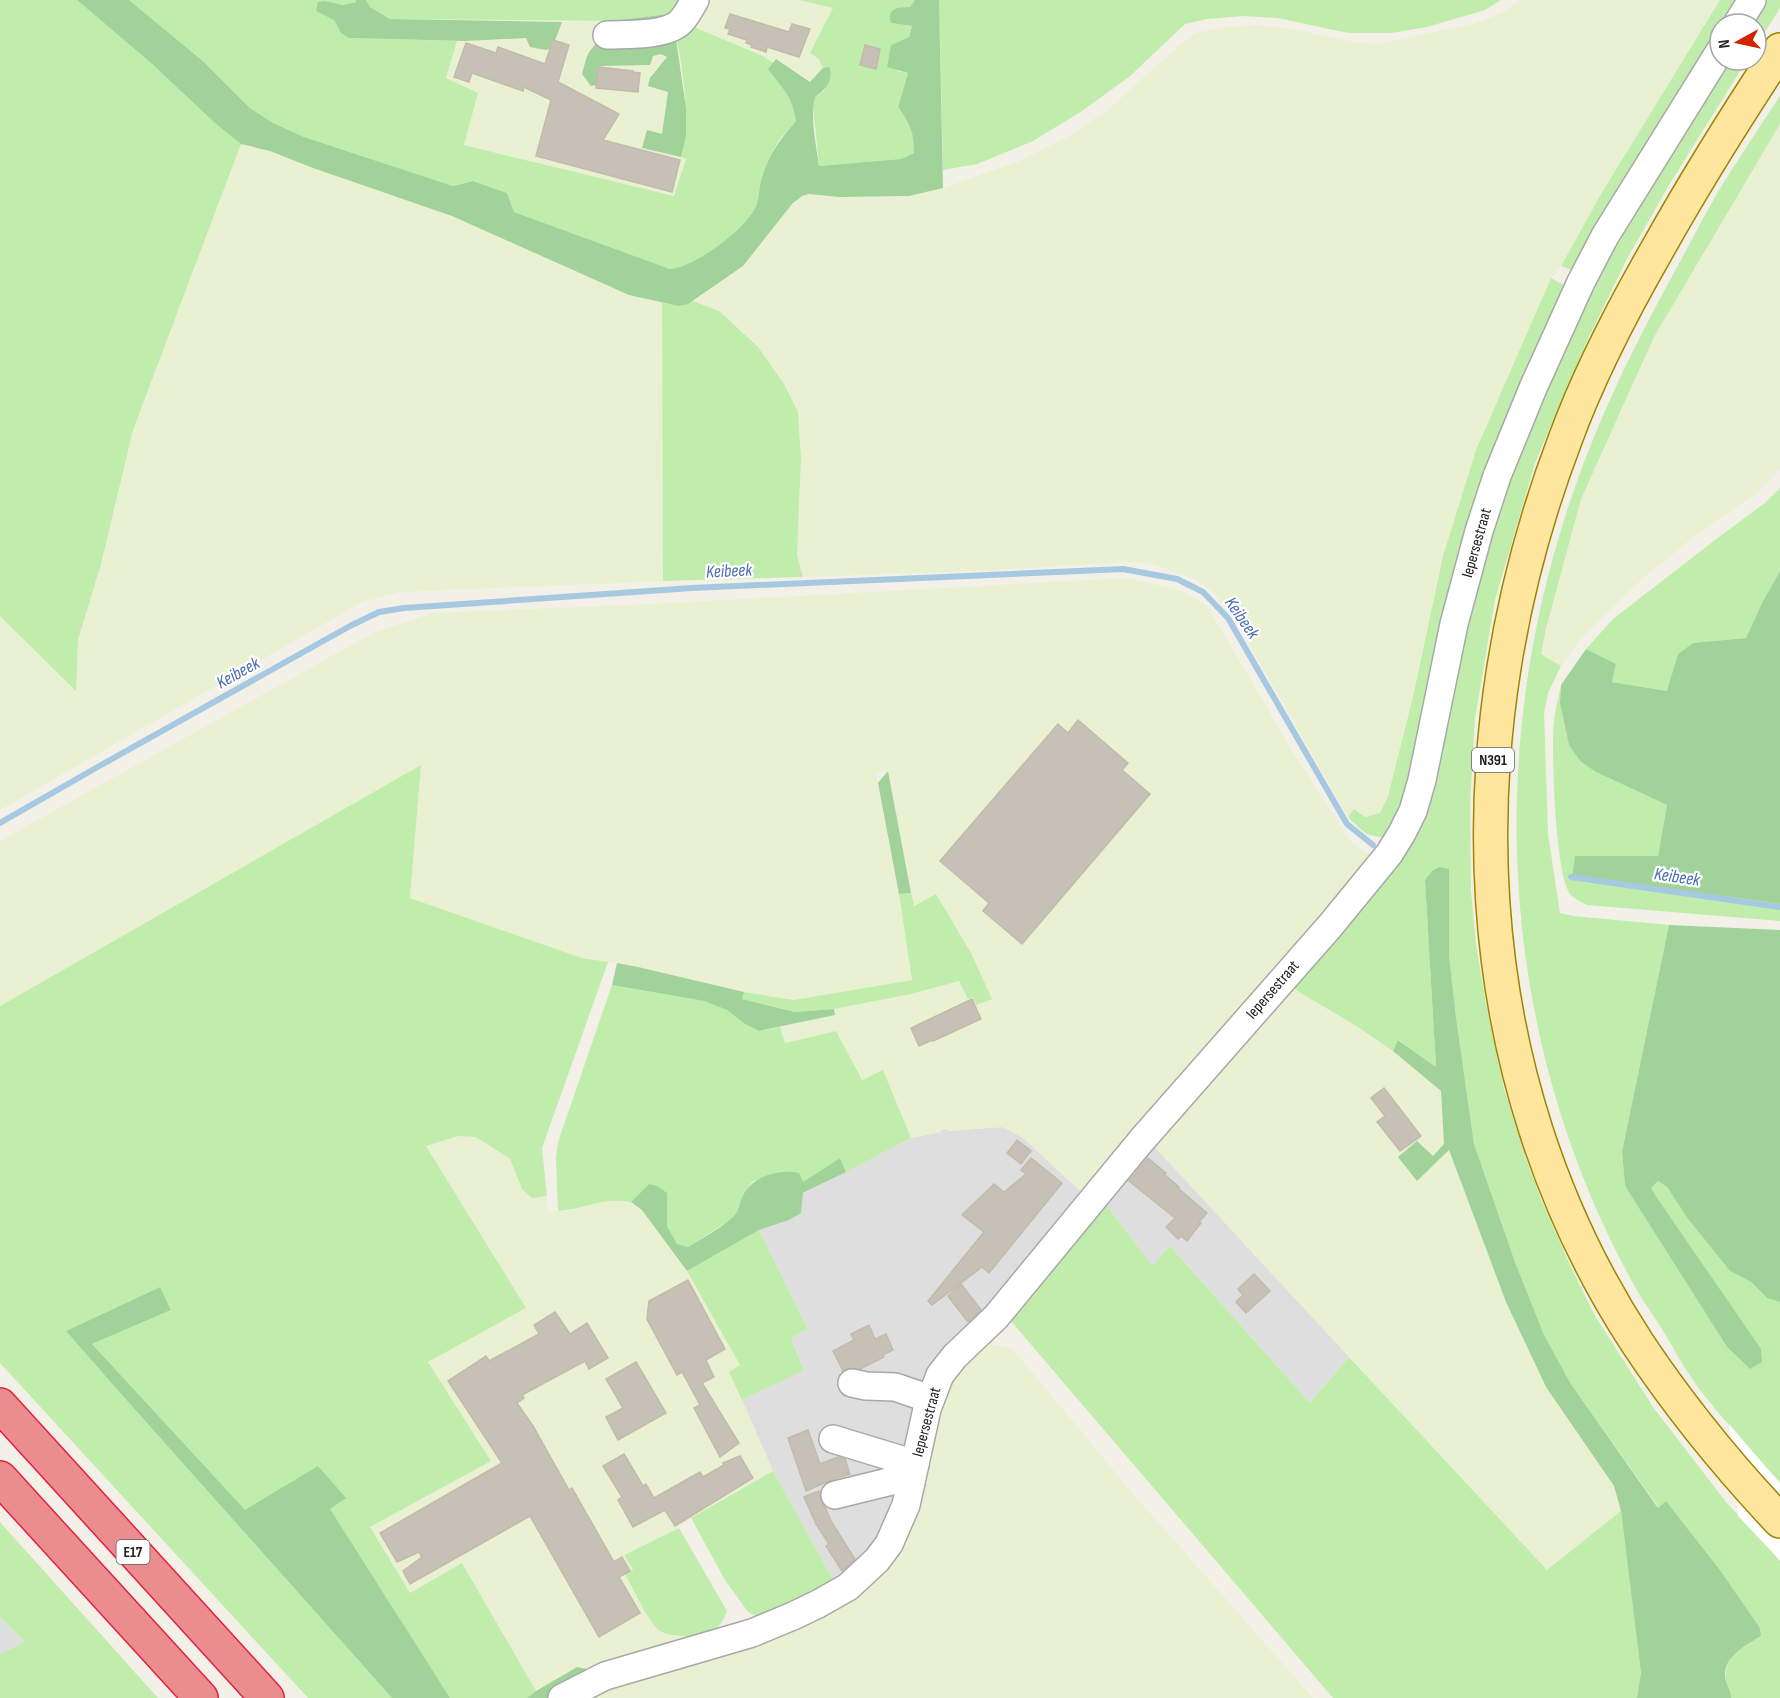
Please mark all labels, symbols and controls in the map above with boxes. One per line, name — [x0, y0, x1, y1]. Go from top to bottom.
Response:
north arrow — [1708, 12, 1768, 72]
text: N — [1715, 38, 1735, 49]
street label: Iepersestraat — [1458, 506, 1496, 580]
water label: Keibeek — [705, 559, 754, 583]
water label: Keibeek — [1220, 593, 1265, 644]
water label: Keibeek — [213, 652, 264, 693]
road number: N391 — [1472, 748, 1514, 772]
water label: Keibeek — [1653, 863, 1703, 891]
street label: Iepersestraat — [1242, 957, 1304, 1023]
street label: Iepersestraat — [909, 1385, 945, 1459]
road number: E17 — [116, 1540, 150, 1564]

